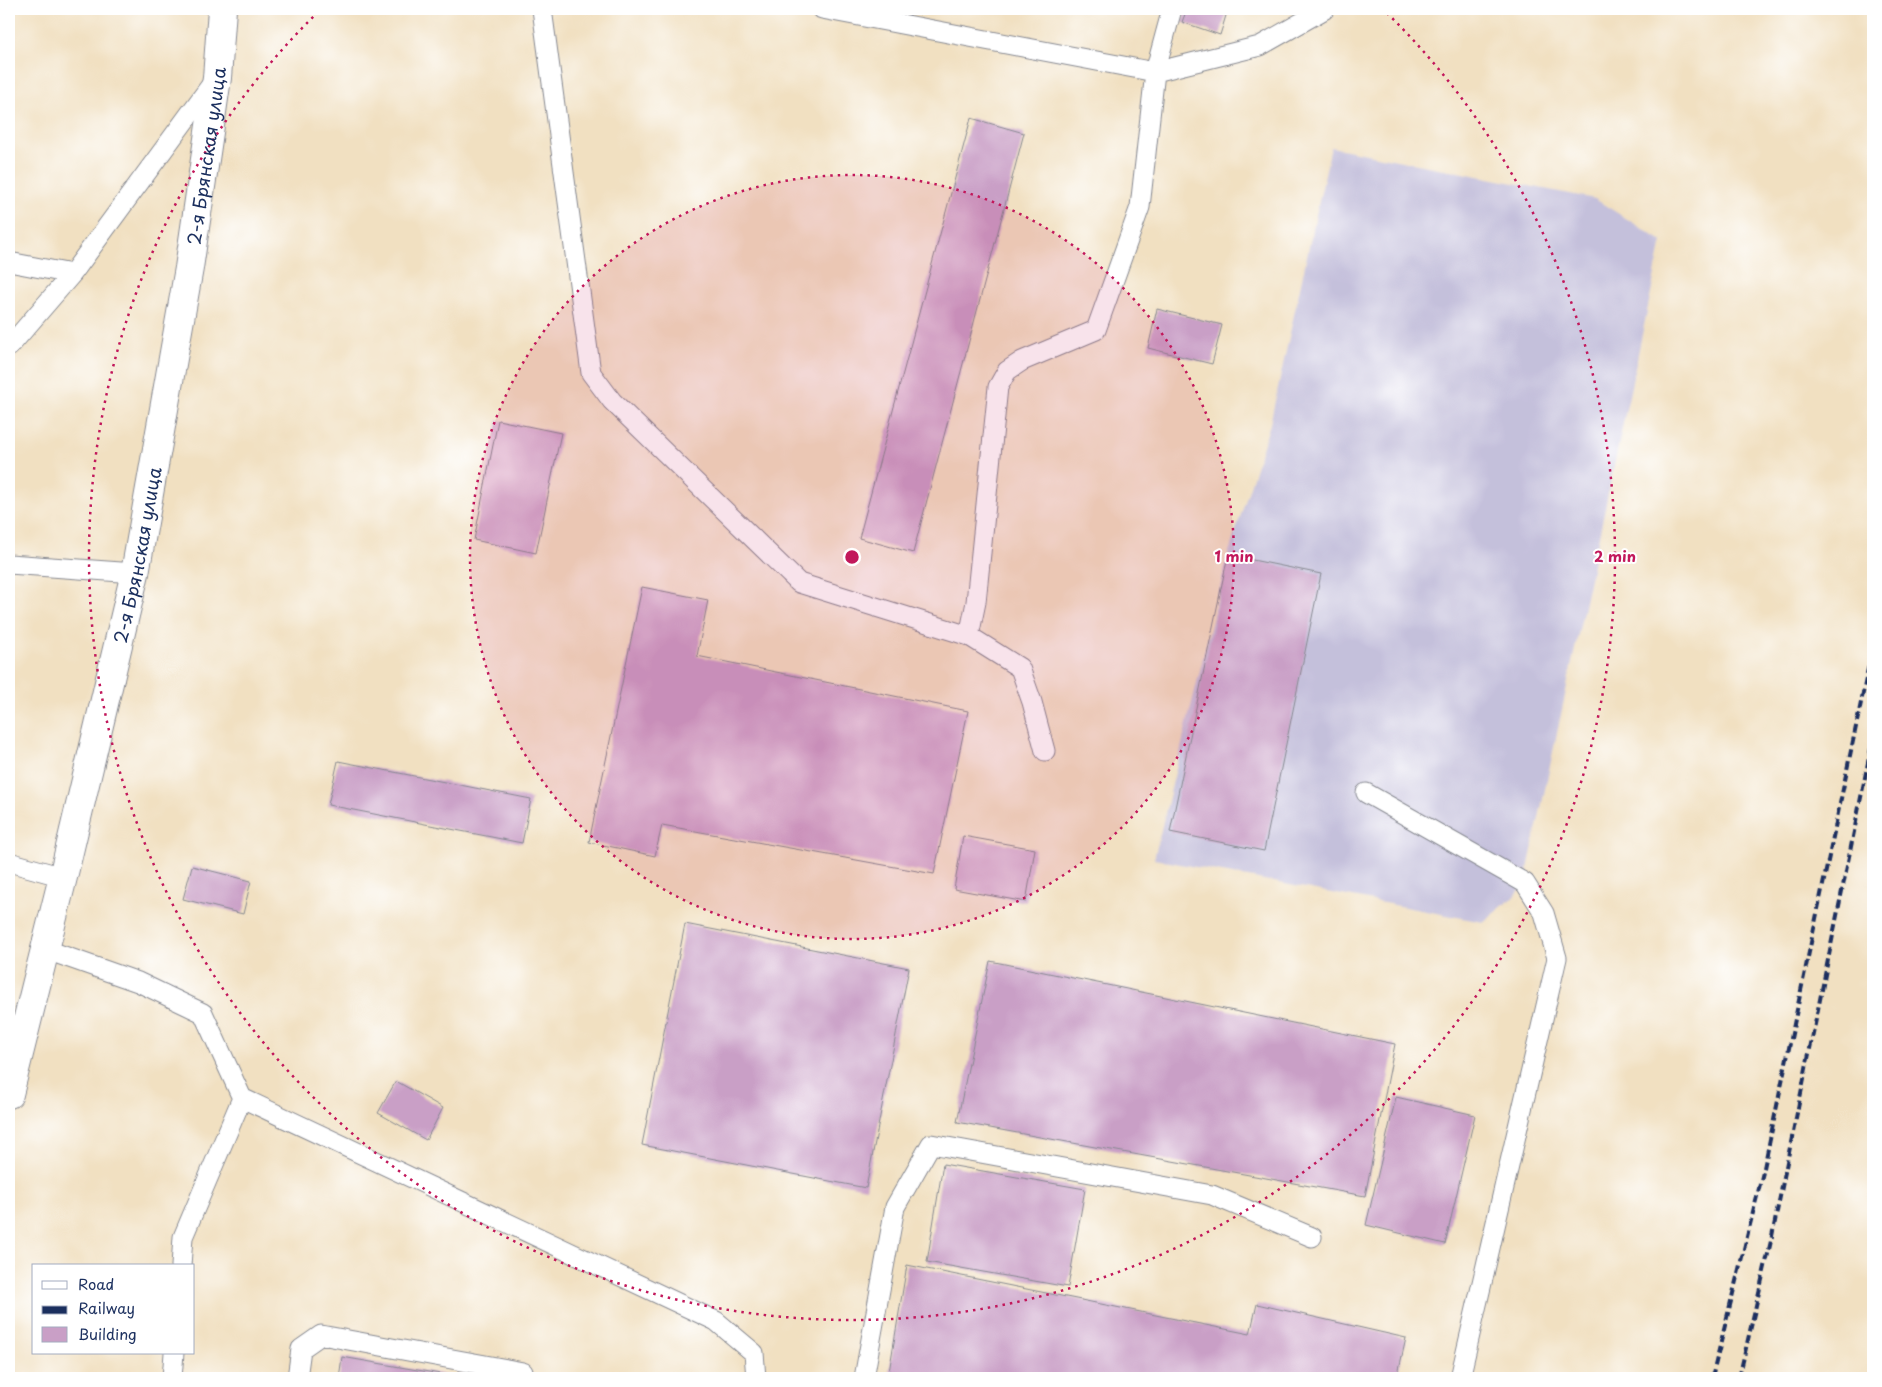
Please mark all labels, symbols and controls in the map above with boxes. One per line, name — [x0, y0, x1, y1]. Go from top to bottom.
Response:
street label: 2-я Брянская улица — [179, 66, 231, 247]
street label: 2-я Брянская улица — [105, 464, 167, 646]
text: 1 min — [1215, 544, 1253, 567]
text: 2 min — [1594, 544, 1636, 567]
centre of rings — [843, 548, 861, 566]
legend — [32, 1264, 195, 1354]
text: Road — [78, 1272, 114, 1295]
text: Railway — [78, 1296, 135, 1319]
text: Building — [78, 1322, 137, 1345]

